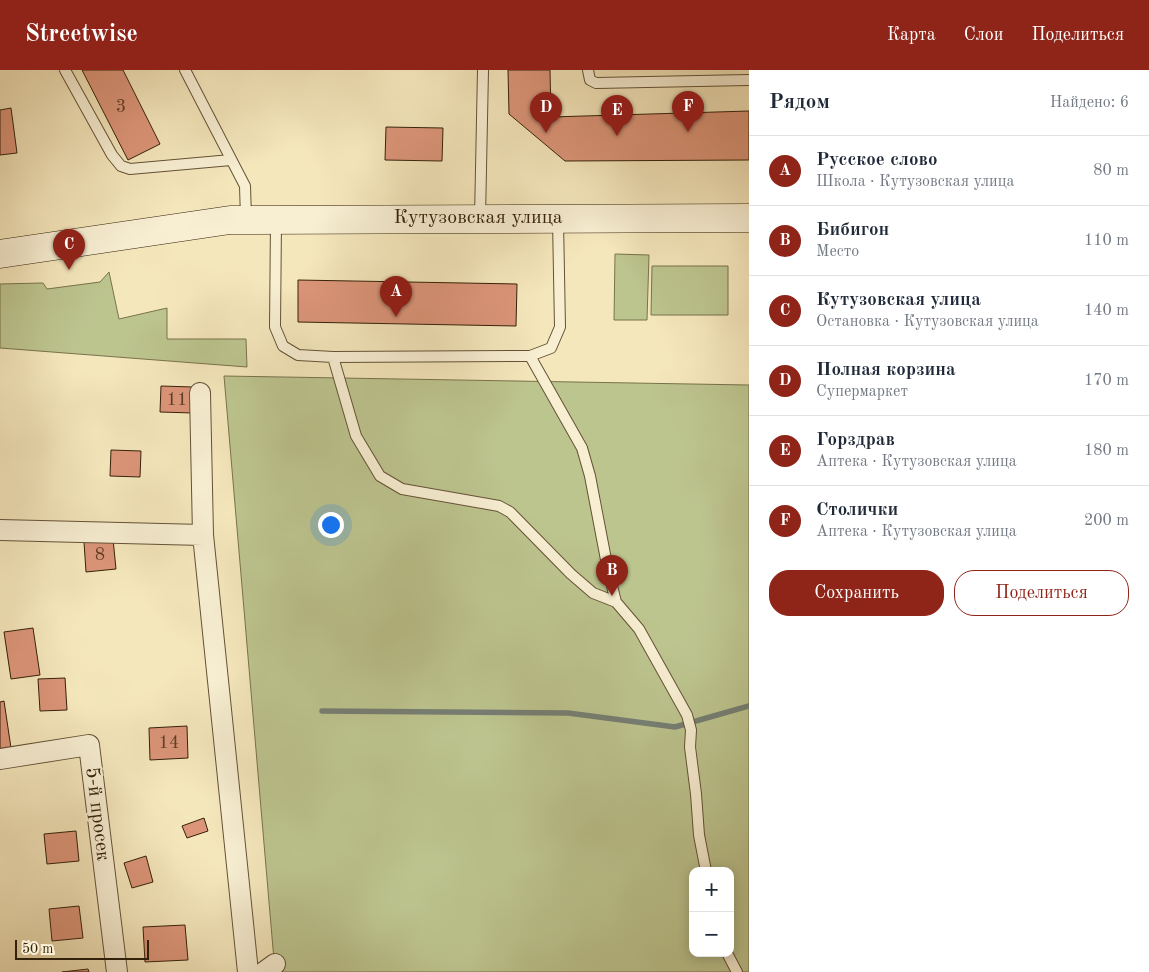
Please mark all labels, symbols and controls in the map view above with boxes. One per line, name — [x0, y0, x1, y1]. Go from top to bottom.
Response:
text: Streetwise — [25, 23, 138, 47]
text: Карта — [887, 26, 936, 44]
text: Слои — [964, 26, 1003, 44]
text: Поделиться — [1031, 26, 1124, 44]
pin: F — [672, 91, 704, 132]
pin: D — [530, 92, 562, 133]
text: Рядом — [769, 92, 830, 113]
pin: E — [601, 95, 633, 136]
text: Найдено: 6 — [1050, 95, 1129, 111]
house number: 3 — [116, 98, 126, 116]
text: Русское слово — [816, 151, 938, 170]
text: A — [779, 163, 791, 179]
text: 80 m — [1093, 163, 1129, 179]
text: Школа · Кутузовская улица — [816, 174, 1014, 190]
street label: Кутузовская улица — [393, 208, 563, 228]
text: Бибигон — [816, 221, 889, 240]
pin: C — [53, 229, 85, 270]
text: B — [779, 233, 791, 249]
text: 110 m — [1084, 233, 1129, 249]
text: Место — [816, 244, 859, 260]
pin: A — [380, 276, 412, 317]
text: Кутузовская улица — [816, 291, 981, 310]
text: C — [780, 303, 790, 319]
text: 140 m — [1084, 303, 1129, 319]
text: Остановка · Кутузовская улица — [816, 314, 1039, 330]
text: Полная корзина — [816, 361, 956, 380]
text: D — [779, 373, 791, 389]
text: 170 m — [1084, 373, 1129, 389]
text: Супермаркет — [816, 384, 908, 400]
house number: 11 — [167, 391, 187, 409]
text: Горздрав — [816, 431, 895, 450]
text: E — [779, 443, 791, 459]
text: 180 m — [1084, 443, 1129, 459]
text: Аптека · Кутузовская улица — [816, 454, 1017, 470]
text: Столички — [816, 501, 898, 520]
your location — [318, 512, 344, 538]
text: F — [780, 513, 790, 529]
text: 200 m — [1084, 513, 1129, 529]
text: Аптека · Кутузовская улица — [816, 524, 1017, 540]
house number: 8 — [95, 546, 105, 564]
pin: B — [596, 555, 628, 596]
button: Сохранить — [769, 570, 944, 616]
button: Поделиться — [954, 570, 1129, 616]
house number: 14 — [159, 734, 179, 752]
street label: 5-й просек — [81, 766, 113, 862]
map controls — [689, 867, 734, 957]
button: + — [689, 867, 734, 912]
button: − — [689, 912, 734, 957]
scale bar — [15, 937, 149, 960]
text: 50 m — [22, 942, 53, 956]

